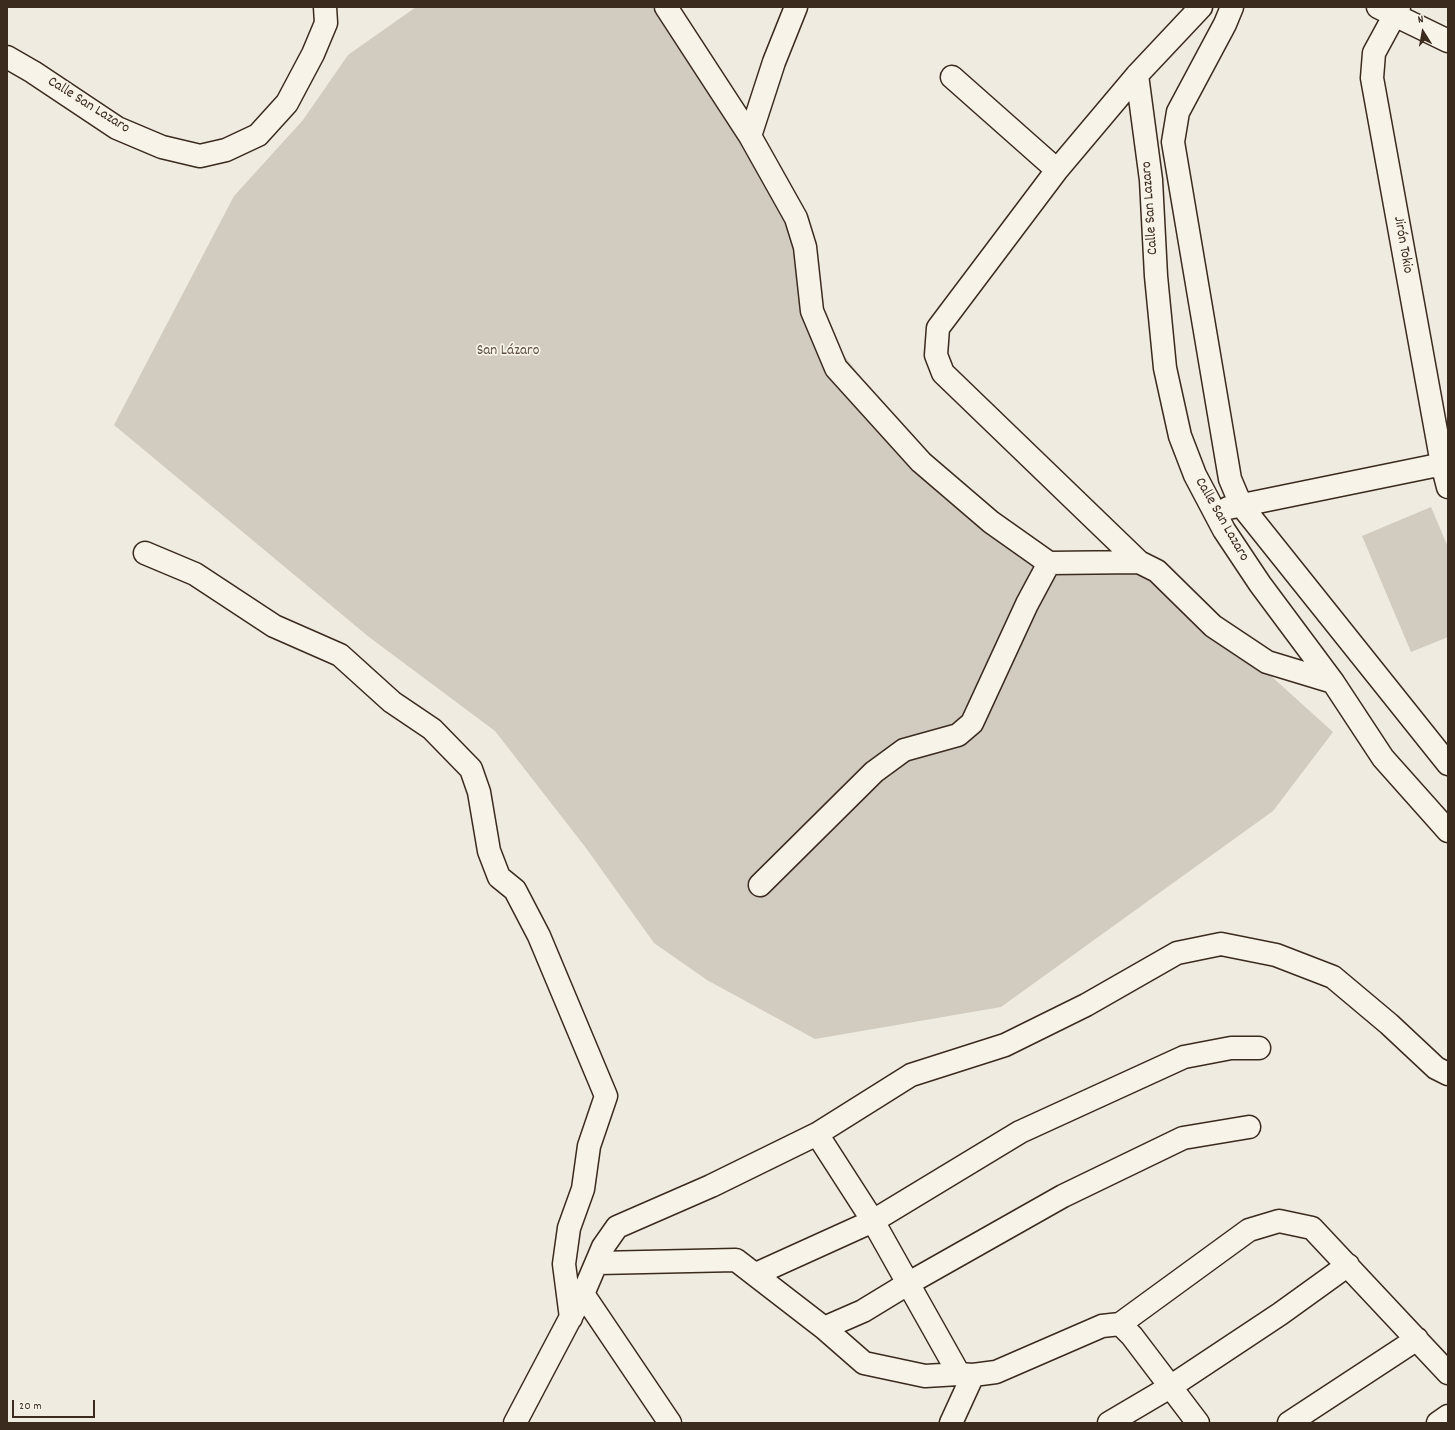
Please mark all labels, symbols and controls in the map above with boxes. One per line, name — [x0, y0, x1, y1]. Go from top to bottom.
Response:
north arrow — [1403, 12, 1443, 52]
text: N — [1417, 12, 1425, 29]
street label: Calle San Lazaro — [43, 74, 133, 138]
street label: Calle San Lazaro — [1139, 161, 1163, 255]
street label: Jirón Tokio — [1388, 215, 1416, 275]
park label: San Lázaro — [477, 343, 539, 361]
street label: Calle San Lazaro — [1190, 475, 1252, 565]
scale bar — [14, 1392, 97, 1418]
text: 20 m — [19, 1398, 42, 1415]

